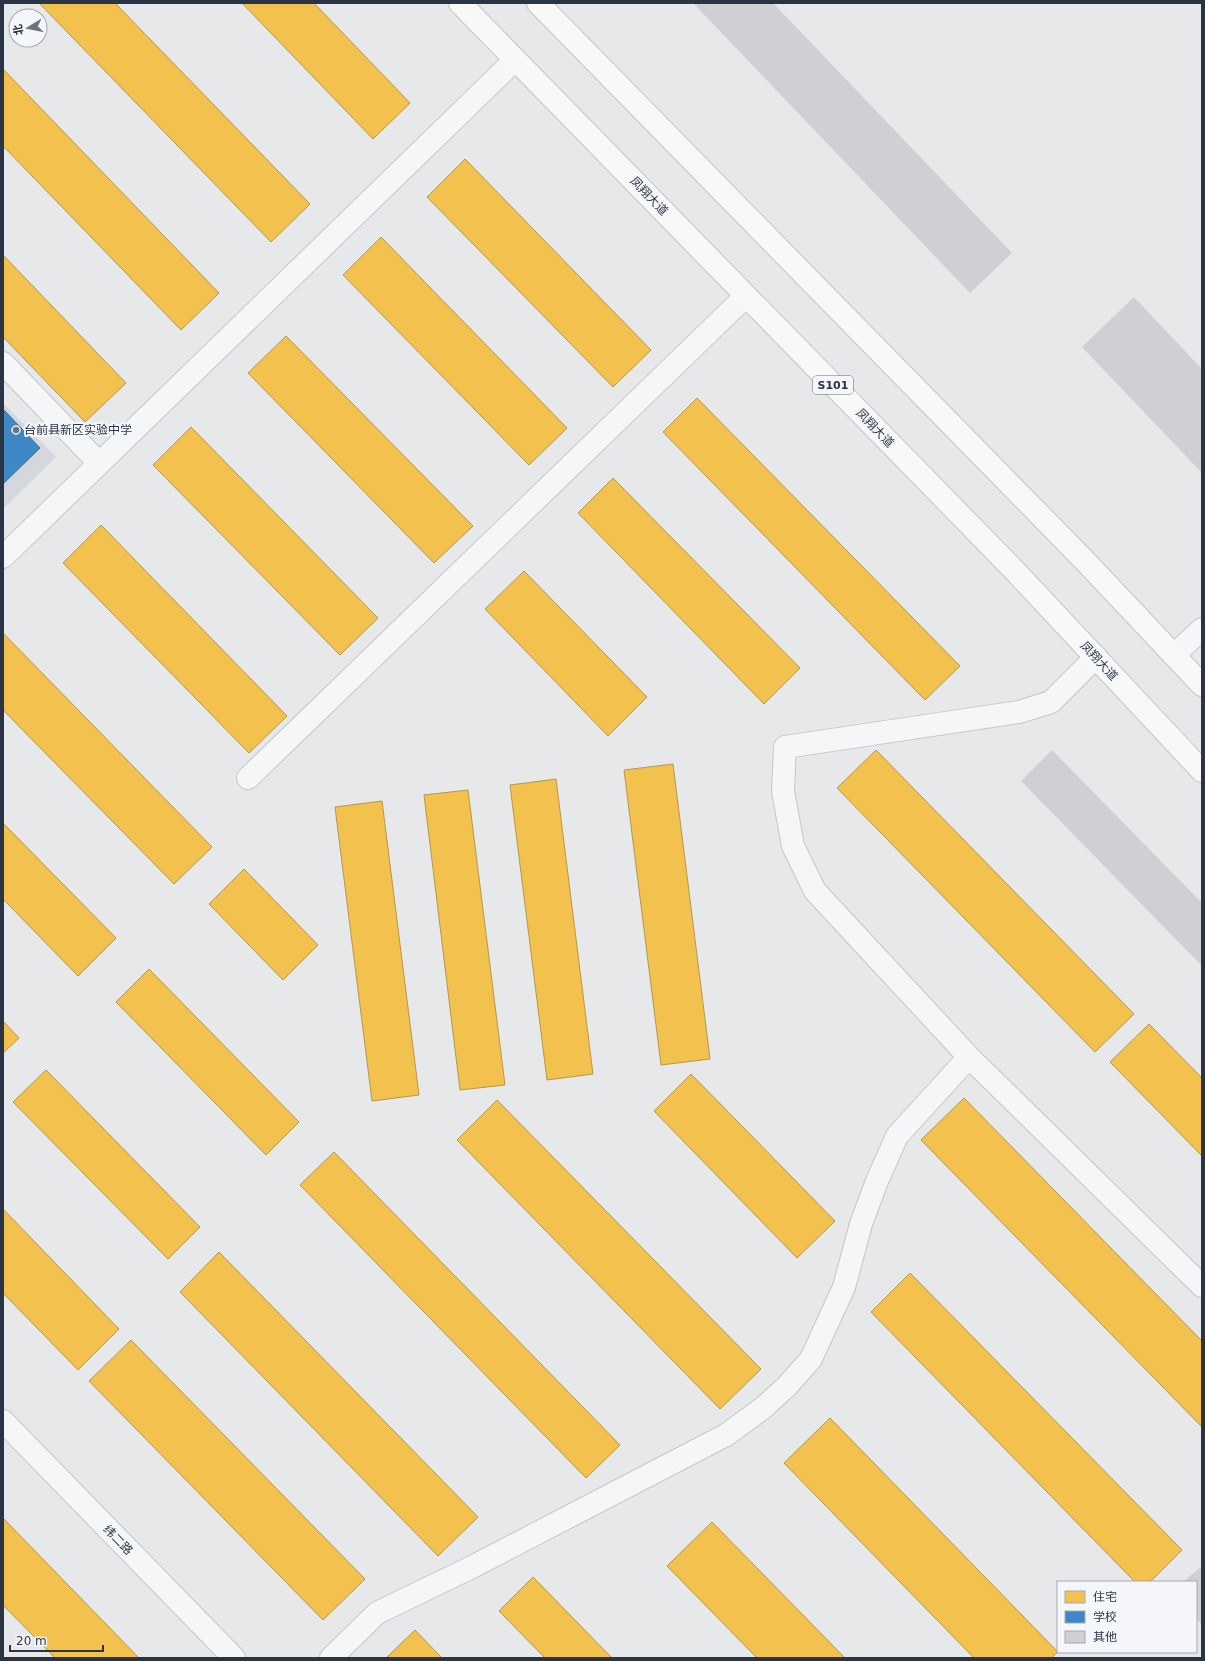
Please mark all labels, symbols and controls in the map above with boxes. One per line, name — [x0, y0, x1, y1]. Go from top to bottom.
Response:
north arrow — [8, 8, 48, 48]
text: 北 — [11, 23, 26, 36]
street label: 凤翔大道 — [627, 174, 671, 218]
road number: S101 — [813, 376, 853, 394]
street label: 凤翔大道 — [853, 406, 897, 450]
place label: 台前县新区实验中学 — [24, 423, 132, 437]
marker: 台前县新区实验中学 — [11, 425, 21, 435]
street label: 凤翔大道 — [1078, 639, 1120, 683]
street label: 纬二路 — [100, 1522, 136, 1558]
legend — [1057, 1581, 1197, 1653]
text: 住宅 — [1093, 1590, 1117, 1604]
text: 学校 — [1093, 1610, 1117, 1624]
scale bar — [10, 1627, 103, 1653]
text: 其他 — [1093, 1630, 1117, 1644]
text: 20 m — [16, 1634, 47, 1648]

